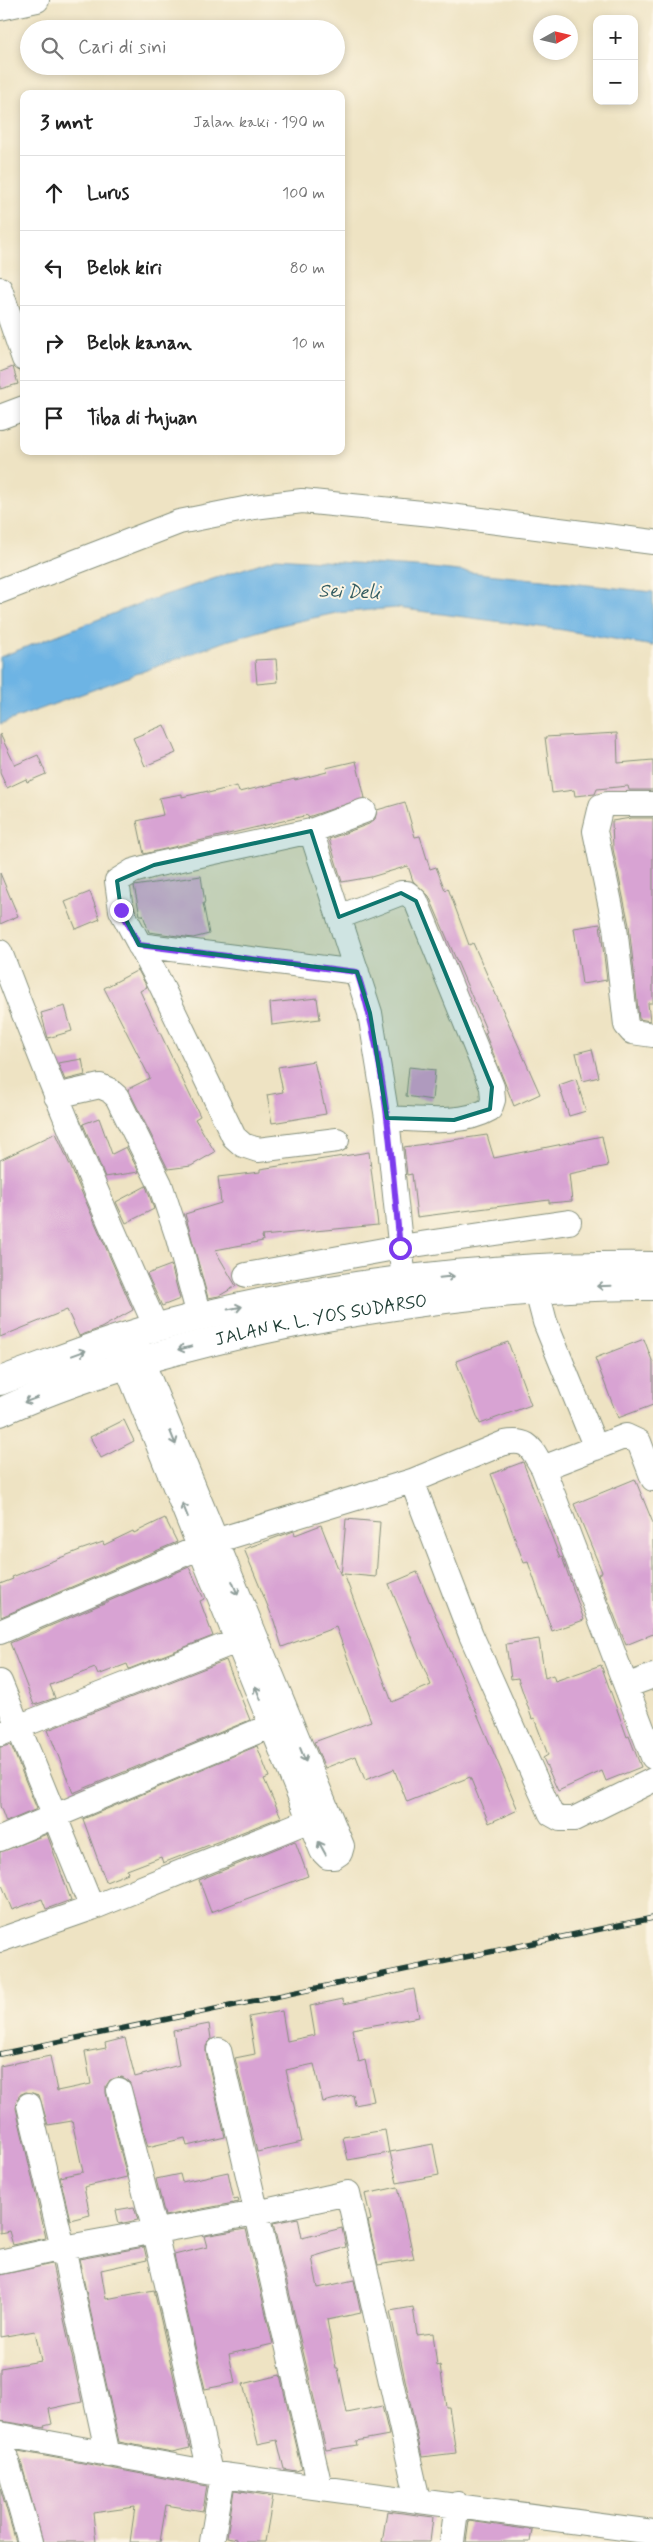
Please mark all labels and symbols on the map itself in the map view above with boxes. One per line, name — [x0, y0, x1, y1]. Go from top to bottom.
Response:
north arrow — [533, 15, 578, 60]
water label: Sei Deli — [318, 578, 383, 606]
route end — [110, 899, 133, 922]
route start — [389, 1237, 412, 1260]
one-way arrow — [439, 1272, 455, 1282]
one-way arrow — [597, 1282, 613, 1291]
street label: JALAN K. L. YOS SUDARSO — [213, 1289, 429, 1352]
one-way arrow — [226, 1303, 242, 1312]
one-way arrow — [177, 1344, 193, 1353]
one-way arrow — [71, 1348, 86, 1357]
one-way arrow — [23, 1396, 39, 1405]
one-way arrow — [168, 1430, 178, 1445]
one-way arrow — [179, 1503, 189, 1518]
one-way arrow — [230, 1580, 240, 1595]
one-way arrow — [253, 1686, 263, 1701]
one-way arrow — [299, 1747, 308, 1762]
one-way arrow — [317, 1840, 327, 1855]

